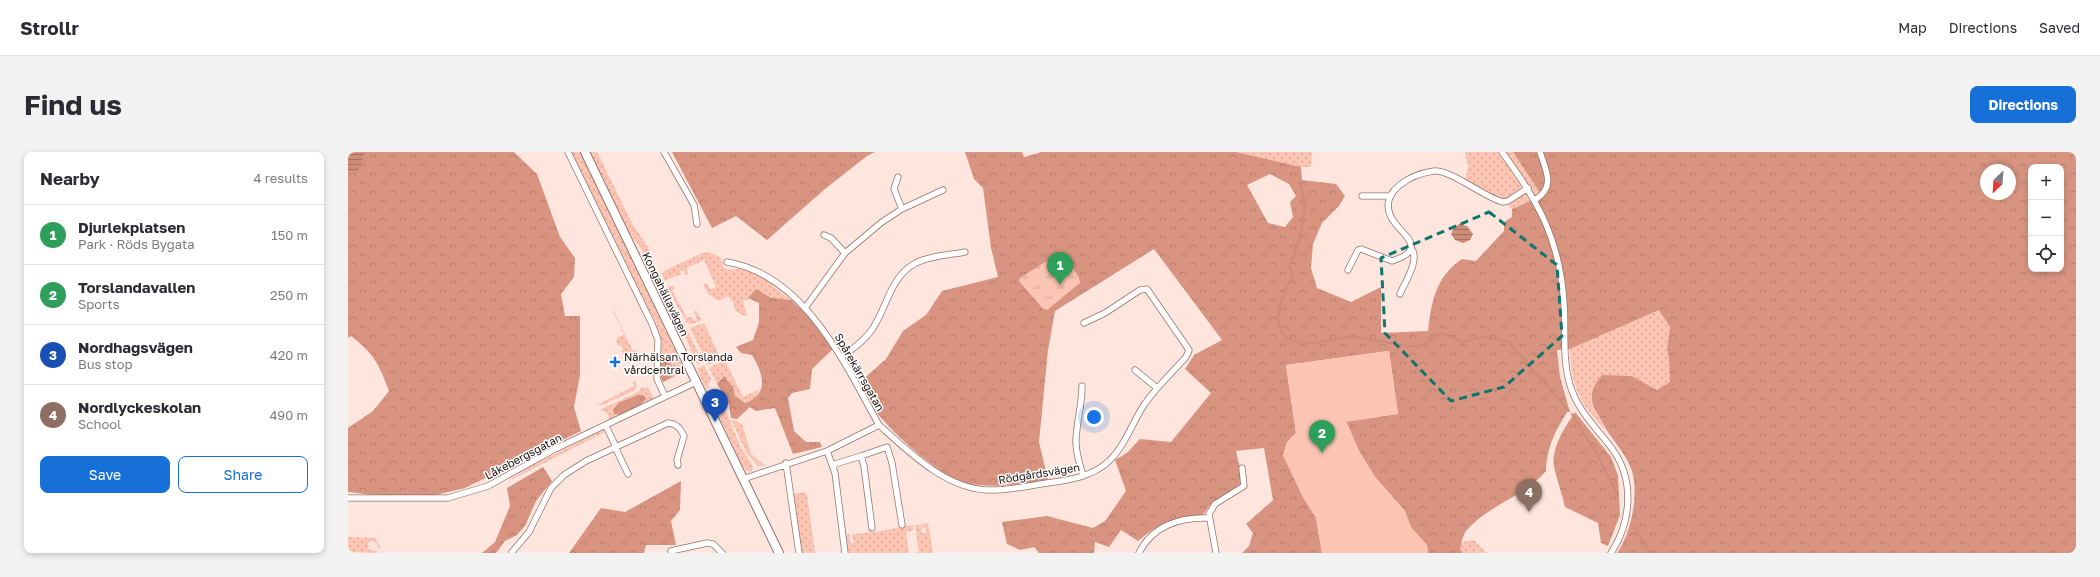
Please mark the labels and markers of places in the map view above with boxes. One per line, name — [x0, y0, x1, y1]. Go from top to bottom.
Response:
pin: 1 — [1047, 252, 1073, 285]
place label: Närhälsan Torslanda vårdcentral — [624, 350, 733, 376]
marker: Närhälsan Torslanda vårdcentral — [609, 356, 621, 368]
pin: 3 — [702, 389, 728, 422]
pin: 2 — [1309, 420, 1335, 453]
pin: 4 — [1516, 479, 1542, 512]

